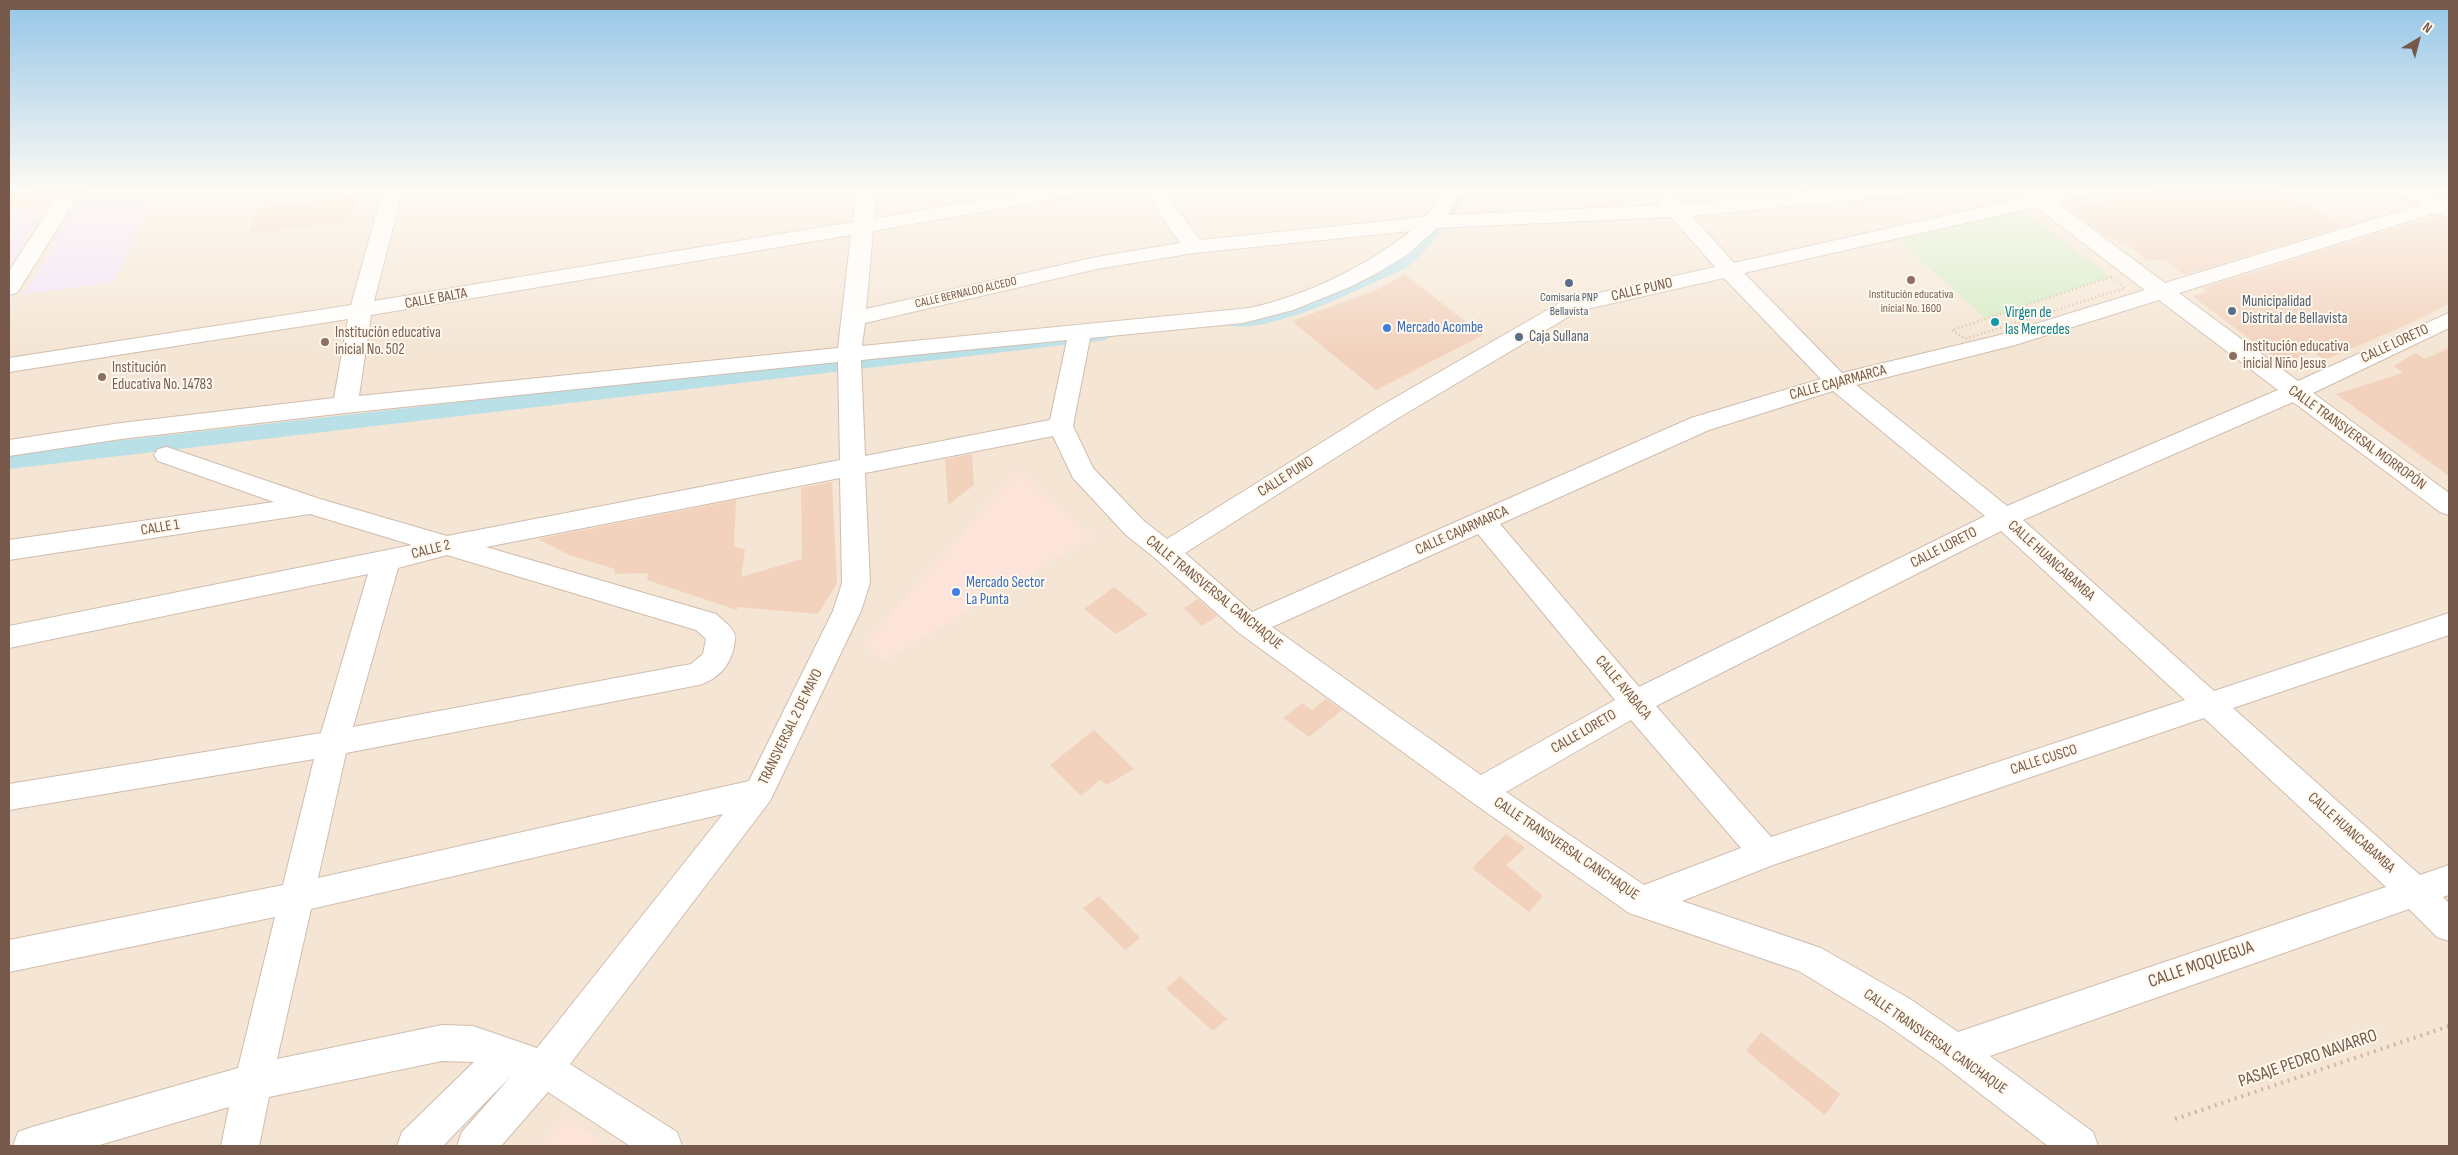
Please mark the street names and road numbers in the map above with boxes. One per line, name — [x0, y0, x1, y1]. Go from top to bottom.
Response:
street label: CALLE BERNALDO ALCEDO — [914, 274, 1018, 312]
street label: CALLE PUNO — [1610, 274, 1674, 306]
street label: CALLE BALTA — [403, 285, 469, 313]
street label: CALLE LORETO — [2358, 321, 2432, 367]
street label: CALLE CAJARMARCA — [1788, 361, 1888, 405]
street label: CALLE TRANSVERSAL MORROPÓN — [2284, 382, 2430, 494]
street label: CALLE PUNO — [1255, 453, 1317, 501]
street label: CALLE CAJARMARCA — [1413, 503, 1511, 559]
street label: CALLE 1 — [140, 516, 180, 540]
street label: CALLE HUANCABAMBA — [2004, 517, 2098, 605]
street label: CALLE LORETO — [1908, 524, 1980, 572]
street label: CALLE TRANSVERSAL CANCHAQUE — [1142, 532, 1286, 654]
street label: CALLE 2 — [410, 536, 452, 564]
street label: CALLE AYABACA — [1591, 652, 1655, 724]
street label: TRANSVERSAL 2 DE MAYO — [755, 666, 827, 788]
street label: CALLE LORETO — [1548, 706, 1620, 758]
street label: CALLE CUSCO — [2008, 741, 2080, 779]
street label: CALLE HUANCABAMBA — [2304, 789, 2398, 877]
street label: CALLE TRANSVERSAL CANCHAQUE — [1490, 794, 1642, 904]
street label: CALLE MOQUEGUA — [2145, 937, 2257, 993]
street label: CALLE TRANSVERSAL CANCHAQUE — [1860, 986, 2010, 1098]
street label: PASAJE PEDRO NAVARRO — [2236, 1025, 2380, 1093]

